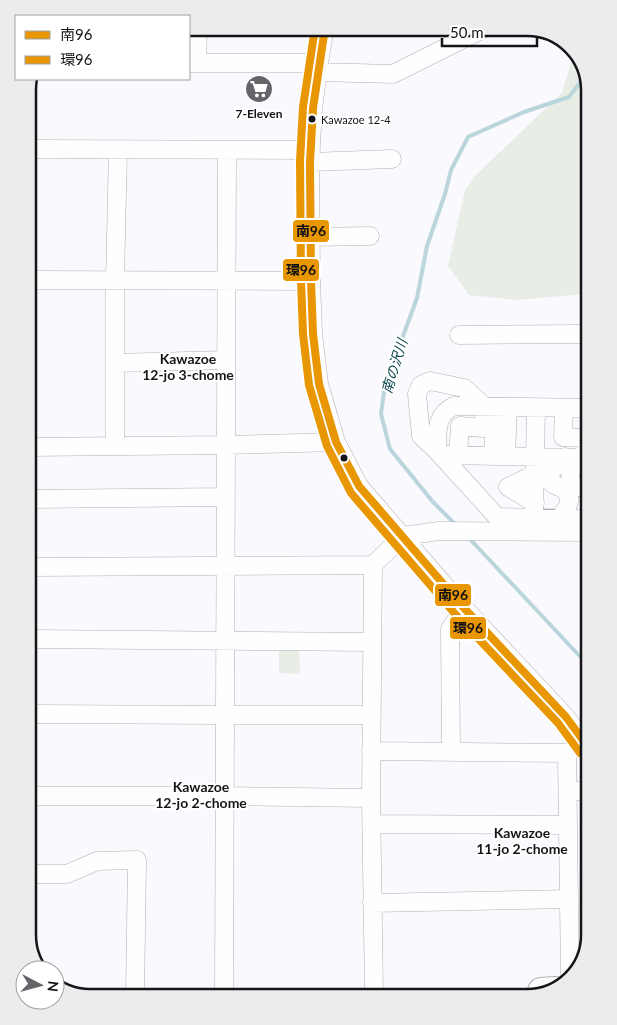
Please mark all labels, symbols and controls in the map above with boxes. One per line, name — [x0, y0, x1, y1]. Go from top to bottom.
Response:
legend — [15, 15, 190, 80]
scale bar — [442, 15, 537, 47]
text: 50 m — [450, 23, 484, 41]
text: 南96 — [60, 25, 93, 43]
text: 環96 — [60, 50, 93, 68]
supermarket icon: 7-Eleven — [244, 74, 274, 104]
place label: 7-Eleven — [236, 106, 283, 121]
place label: Kawazoe 12-4 — [321, 113, 391, 126]
marker: Kawazoe 12-4 — [307, 114, 317, 124]
line badge: 南96 — [292, 219, 330, 243]
text: 南96 — [296, 222, 326, 239]
line badge: 環96 — [282, 258, 320, 282]
text: 環96 — [286, 261, 316, 278]
water label: 南の沢川 — [378, 335, 411, 395]
district label: Kawazoe 12-jo 3-chome — [142, 350, 234, 383]
unlabelled marker — [339, 453, 349, 463]
line badge: 南96 — [434, 583, 472, 607]
text: 南96 — [438, 586, 468, 603]
line badge: 環96 — [449, 616, 487, 640]
text: 環96 — [453, 619, 483, 636]
district label: Kawazoe 12-jo 2-chome — [155, 778, 247, 811]
district label: Kawazoe 11-jo 2-chome — [476, 824, 568, 857]
north arrow — [15, 960, 65, 1010]
text: N — [44, 980, 62, 993]

